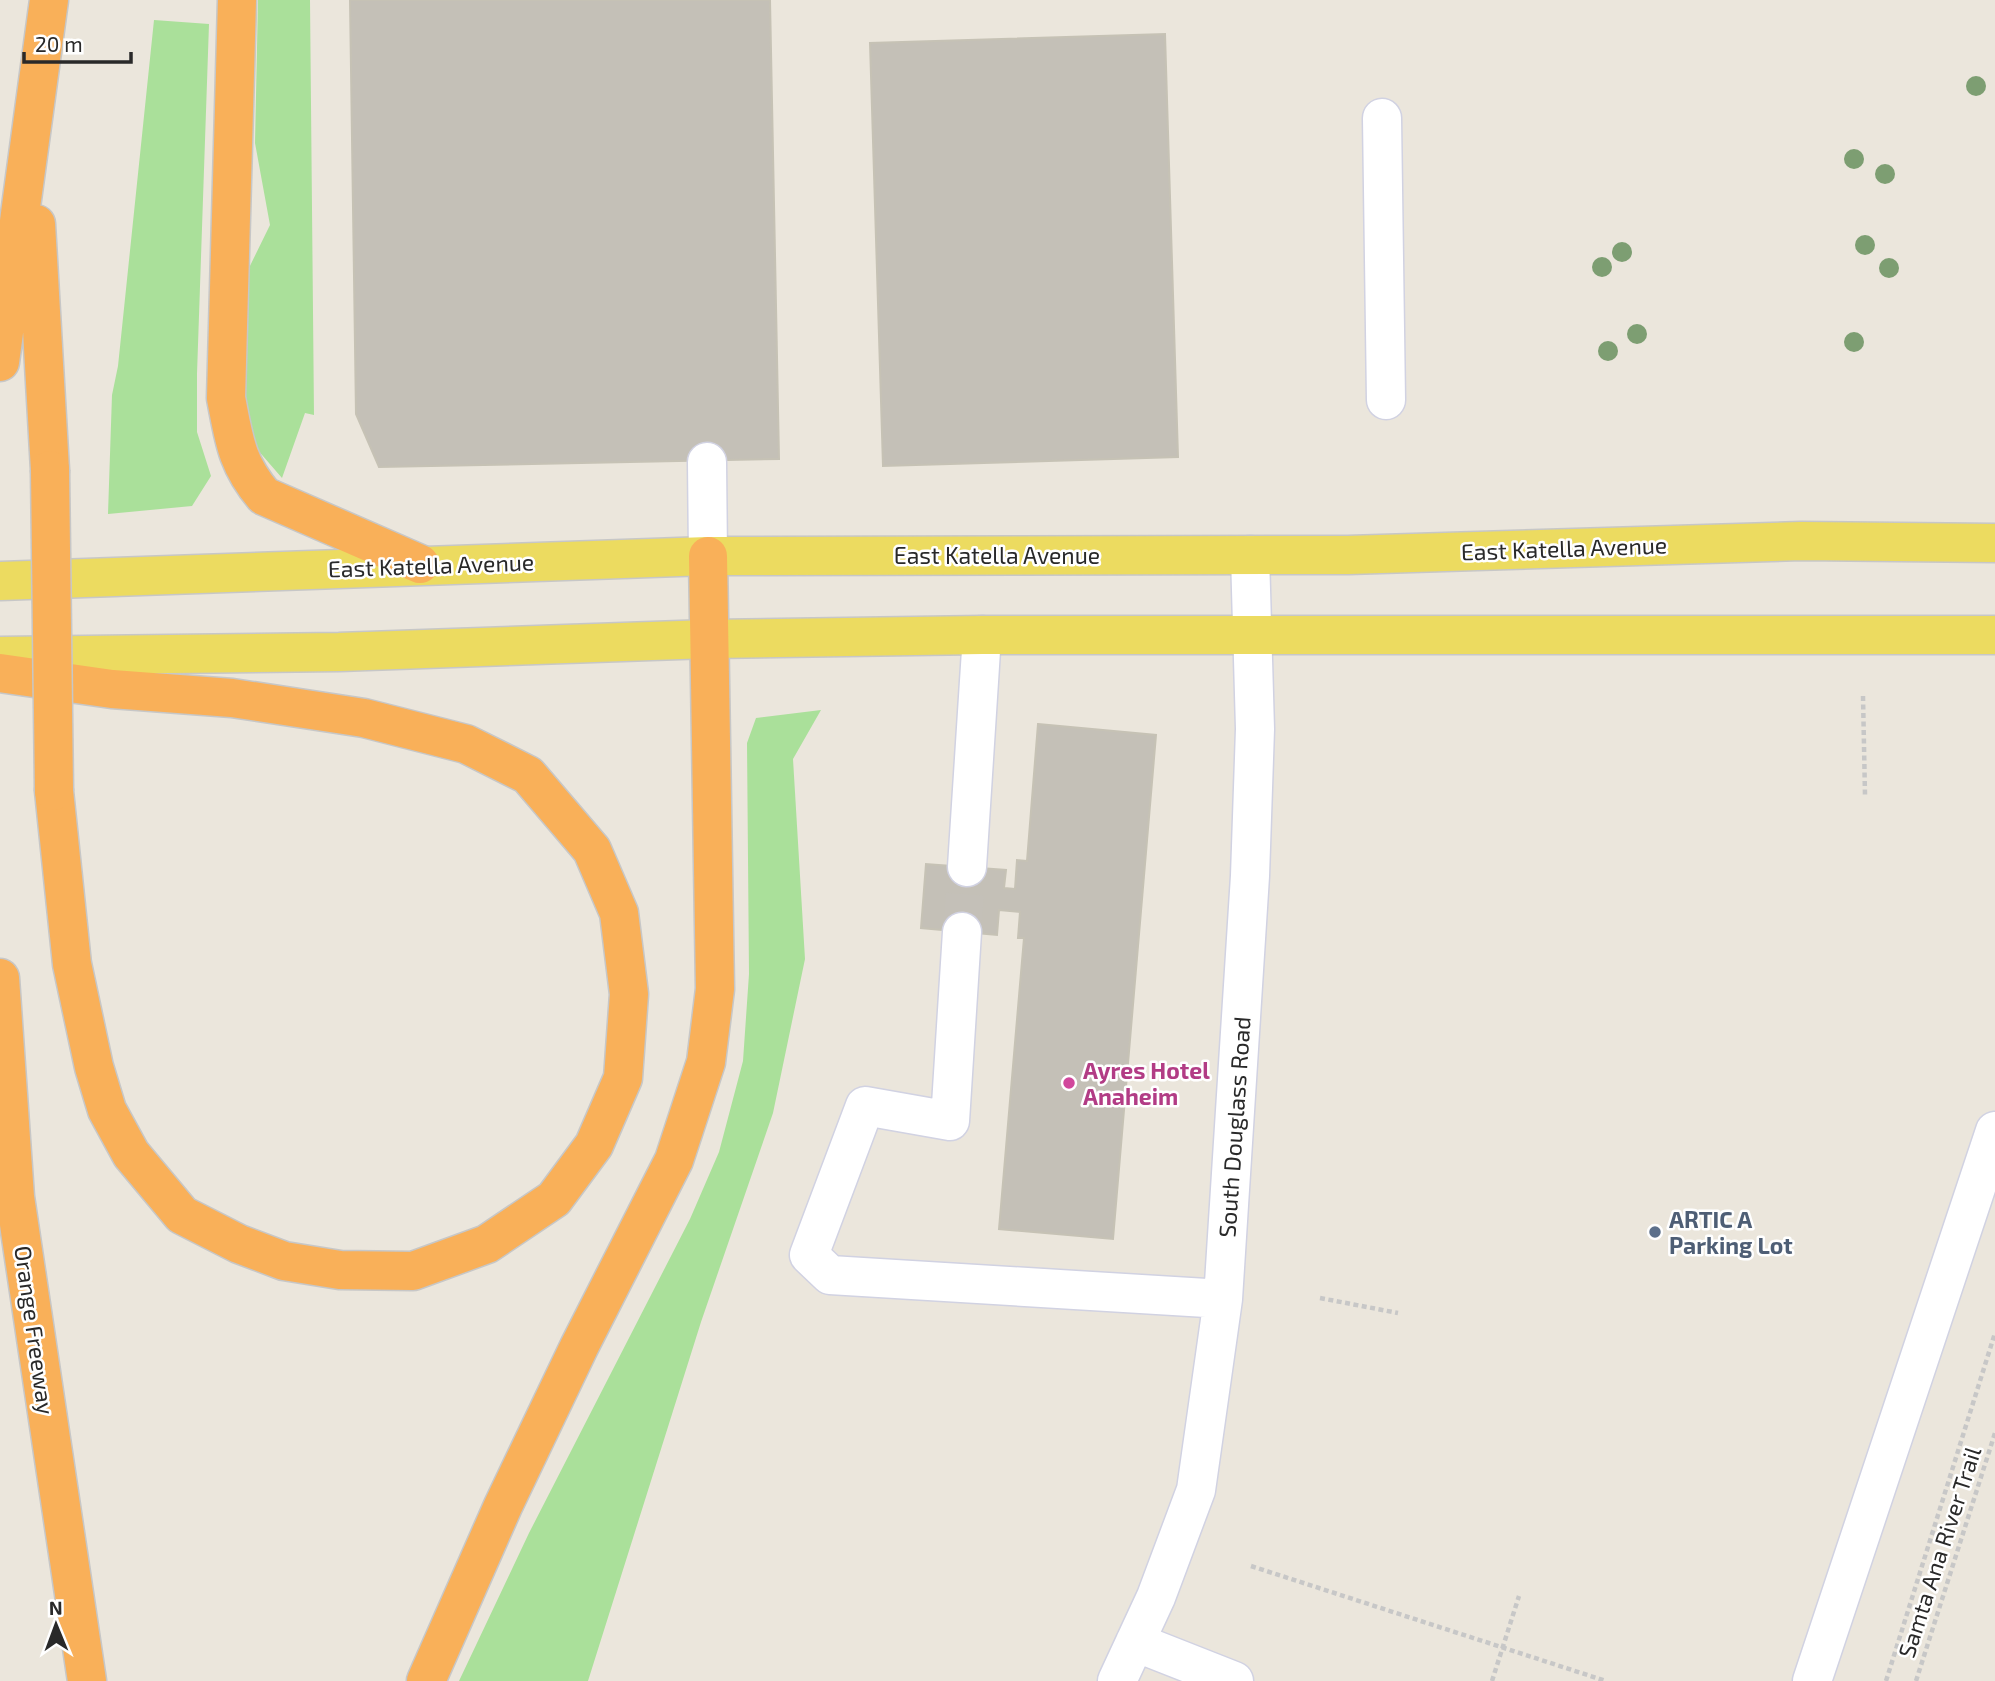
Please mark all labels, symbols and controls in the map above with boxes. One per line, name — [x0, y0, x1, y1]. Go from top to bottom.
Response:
scale bar — [24, 21, 131, 65]
text: 20 m — [35, 31, 83, 56]
street label: East Katella Avenue — [1460, 530, 1668, 566]
street label: East Katella Avenue — [894, 541, 1100, 569]
street label: East Katella Avenue — [327, 547, 535, 583]
street label: South Douglass Road — [1212, 1016, 1256, 1238]
place label: Ayres Hotel Anaheim — [1083, 1056, 1210, 1110]
marker: Ayres Hotel Anaheim — [1061, 1075, 1077, 1091]
place label: ARTIC A Parking Lot — [1669, 1205, 1793, 1259]
marker: ARTIC A Parking Lot — [1647, 1224, 1663, 1240]
street label: Orange Freeway — [9, 1244, 61, 1416]
street label: Samta Ana River Trail — [1892, 1443, 1986, 1661]
north arrow — [21, 1590, 91, 1660]
text: N — [49, 1596, 63, 1619]

